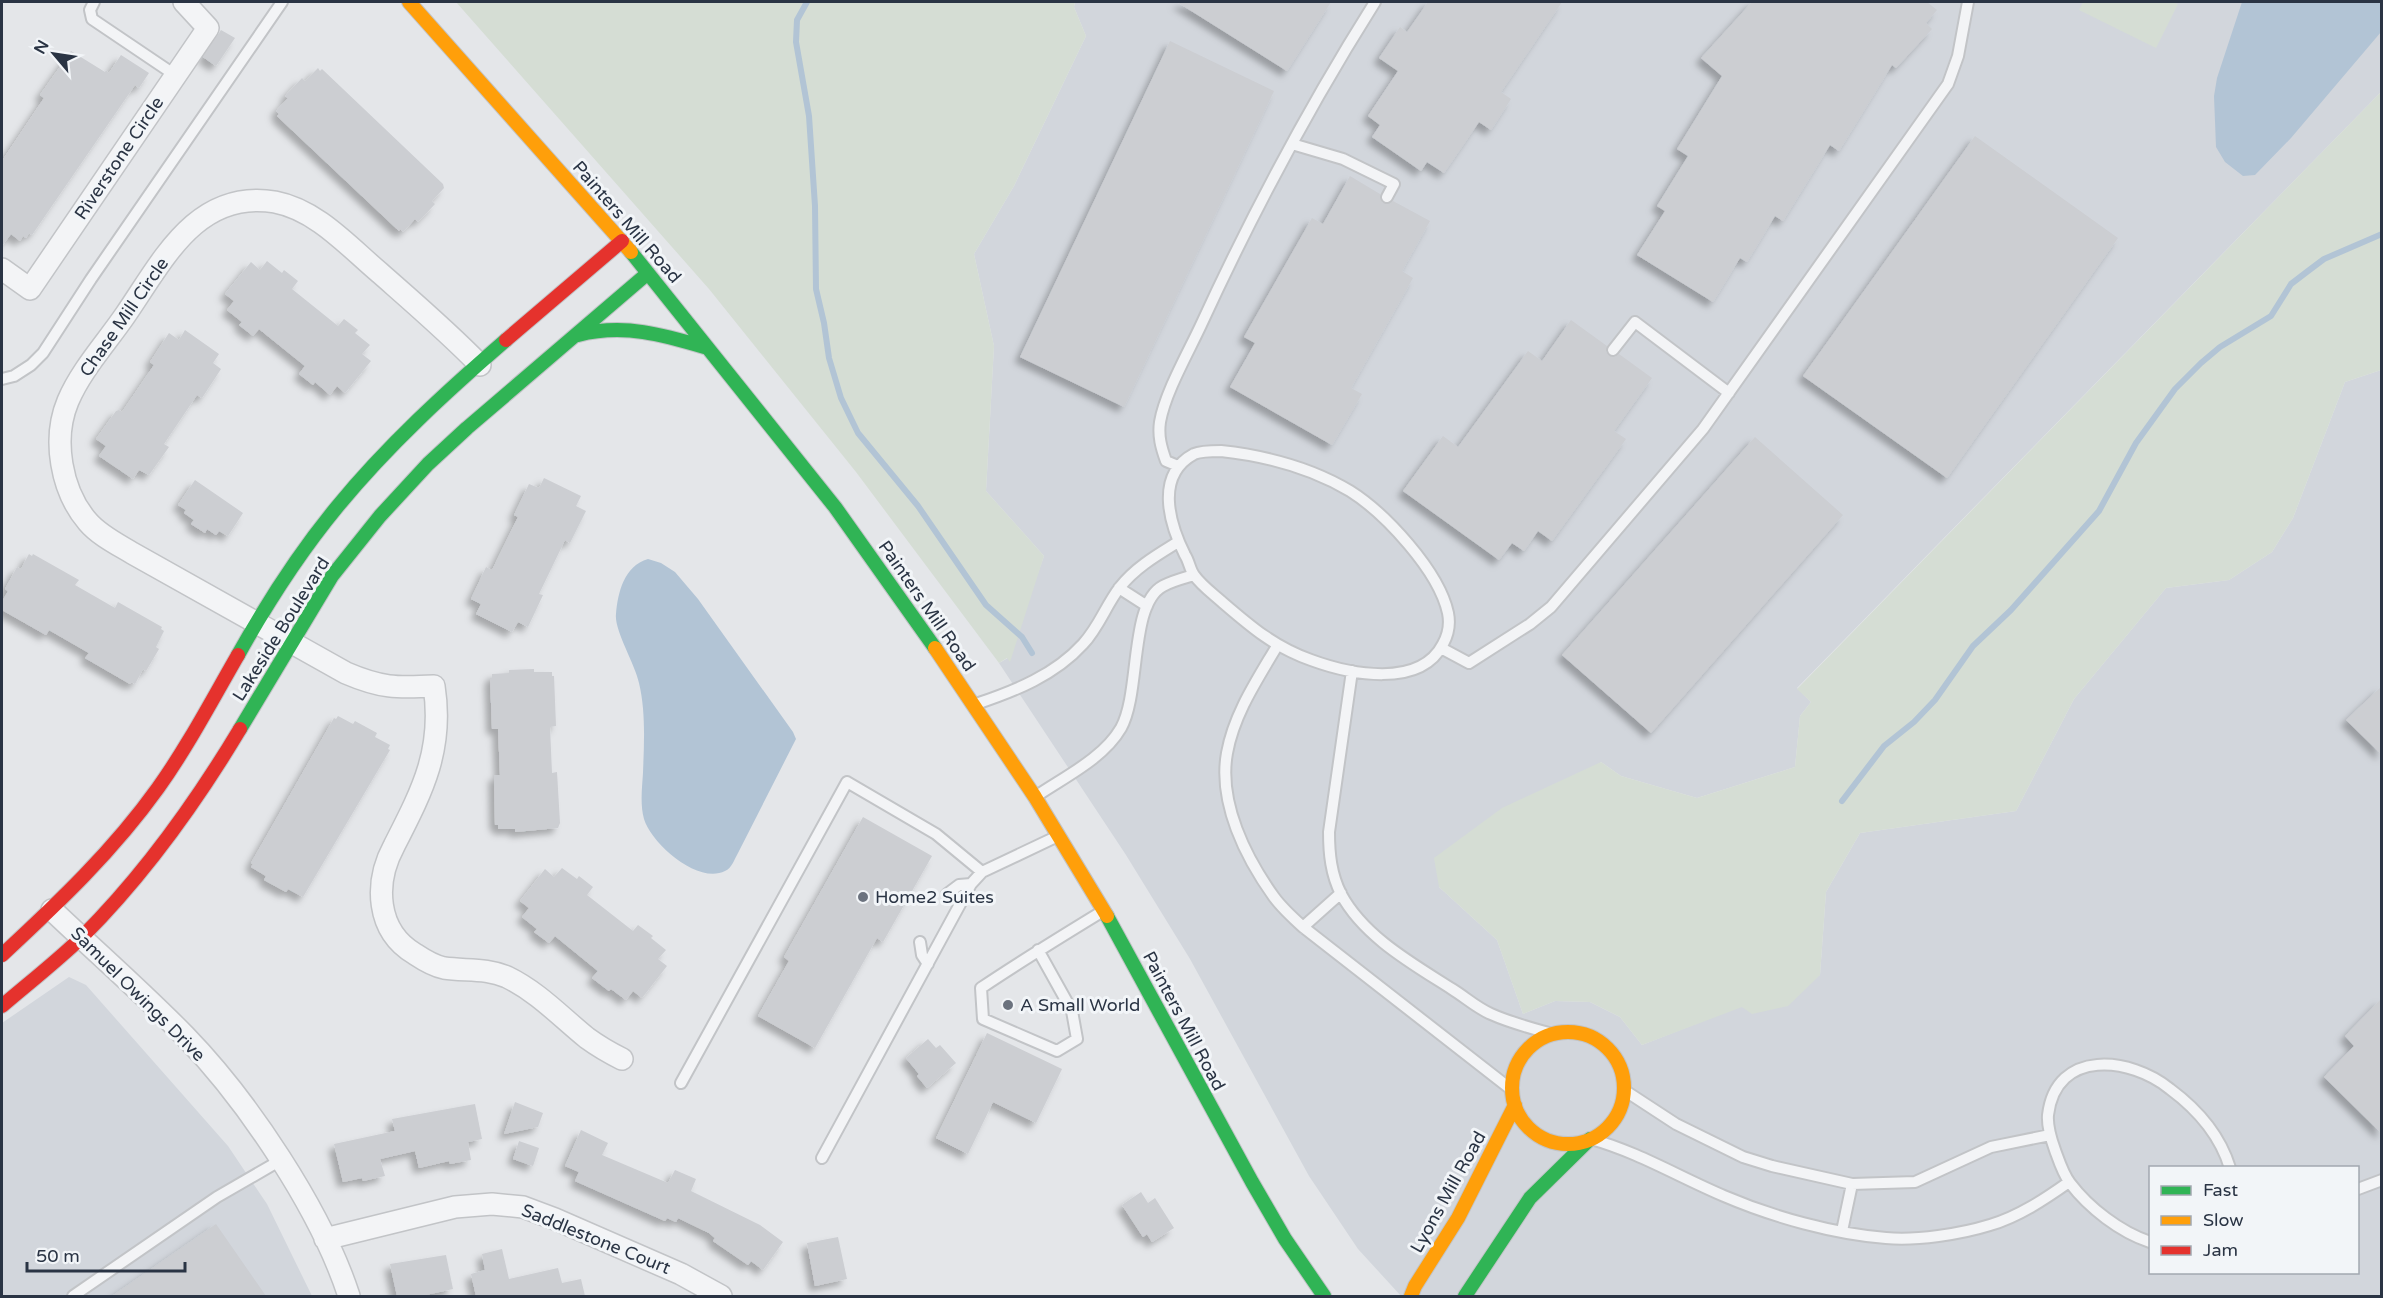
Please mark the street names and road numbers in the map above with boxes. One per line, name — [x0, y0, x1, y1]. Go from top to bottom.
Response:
street label: Riverstone Circle — [70, 92, 168, 224]
street label: Painters Mill Road — [568, 156, 686, 288]
street label: Chase Mill Circle — [75, 253, 173, 381]
street label: Painters Mill Road — [874, 536, 980, 676]
street label: Lakeside Boulevard — [228, 553, 334, 705]
street label: Samuel Owings Drive — [66, 922, 210, 1066]
street label: Painters Mill Road — [1138, 948, 1230, 1094]
street label: Lyons Mill Road — [1405, 1127, 1491, 1257]
street label: Saddlestone Court — [518, 1199, 674, 1279]

